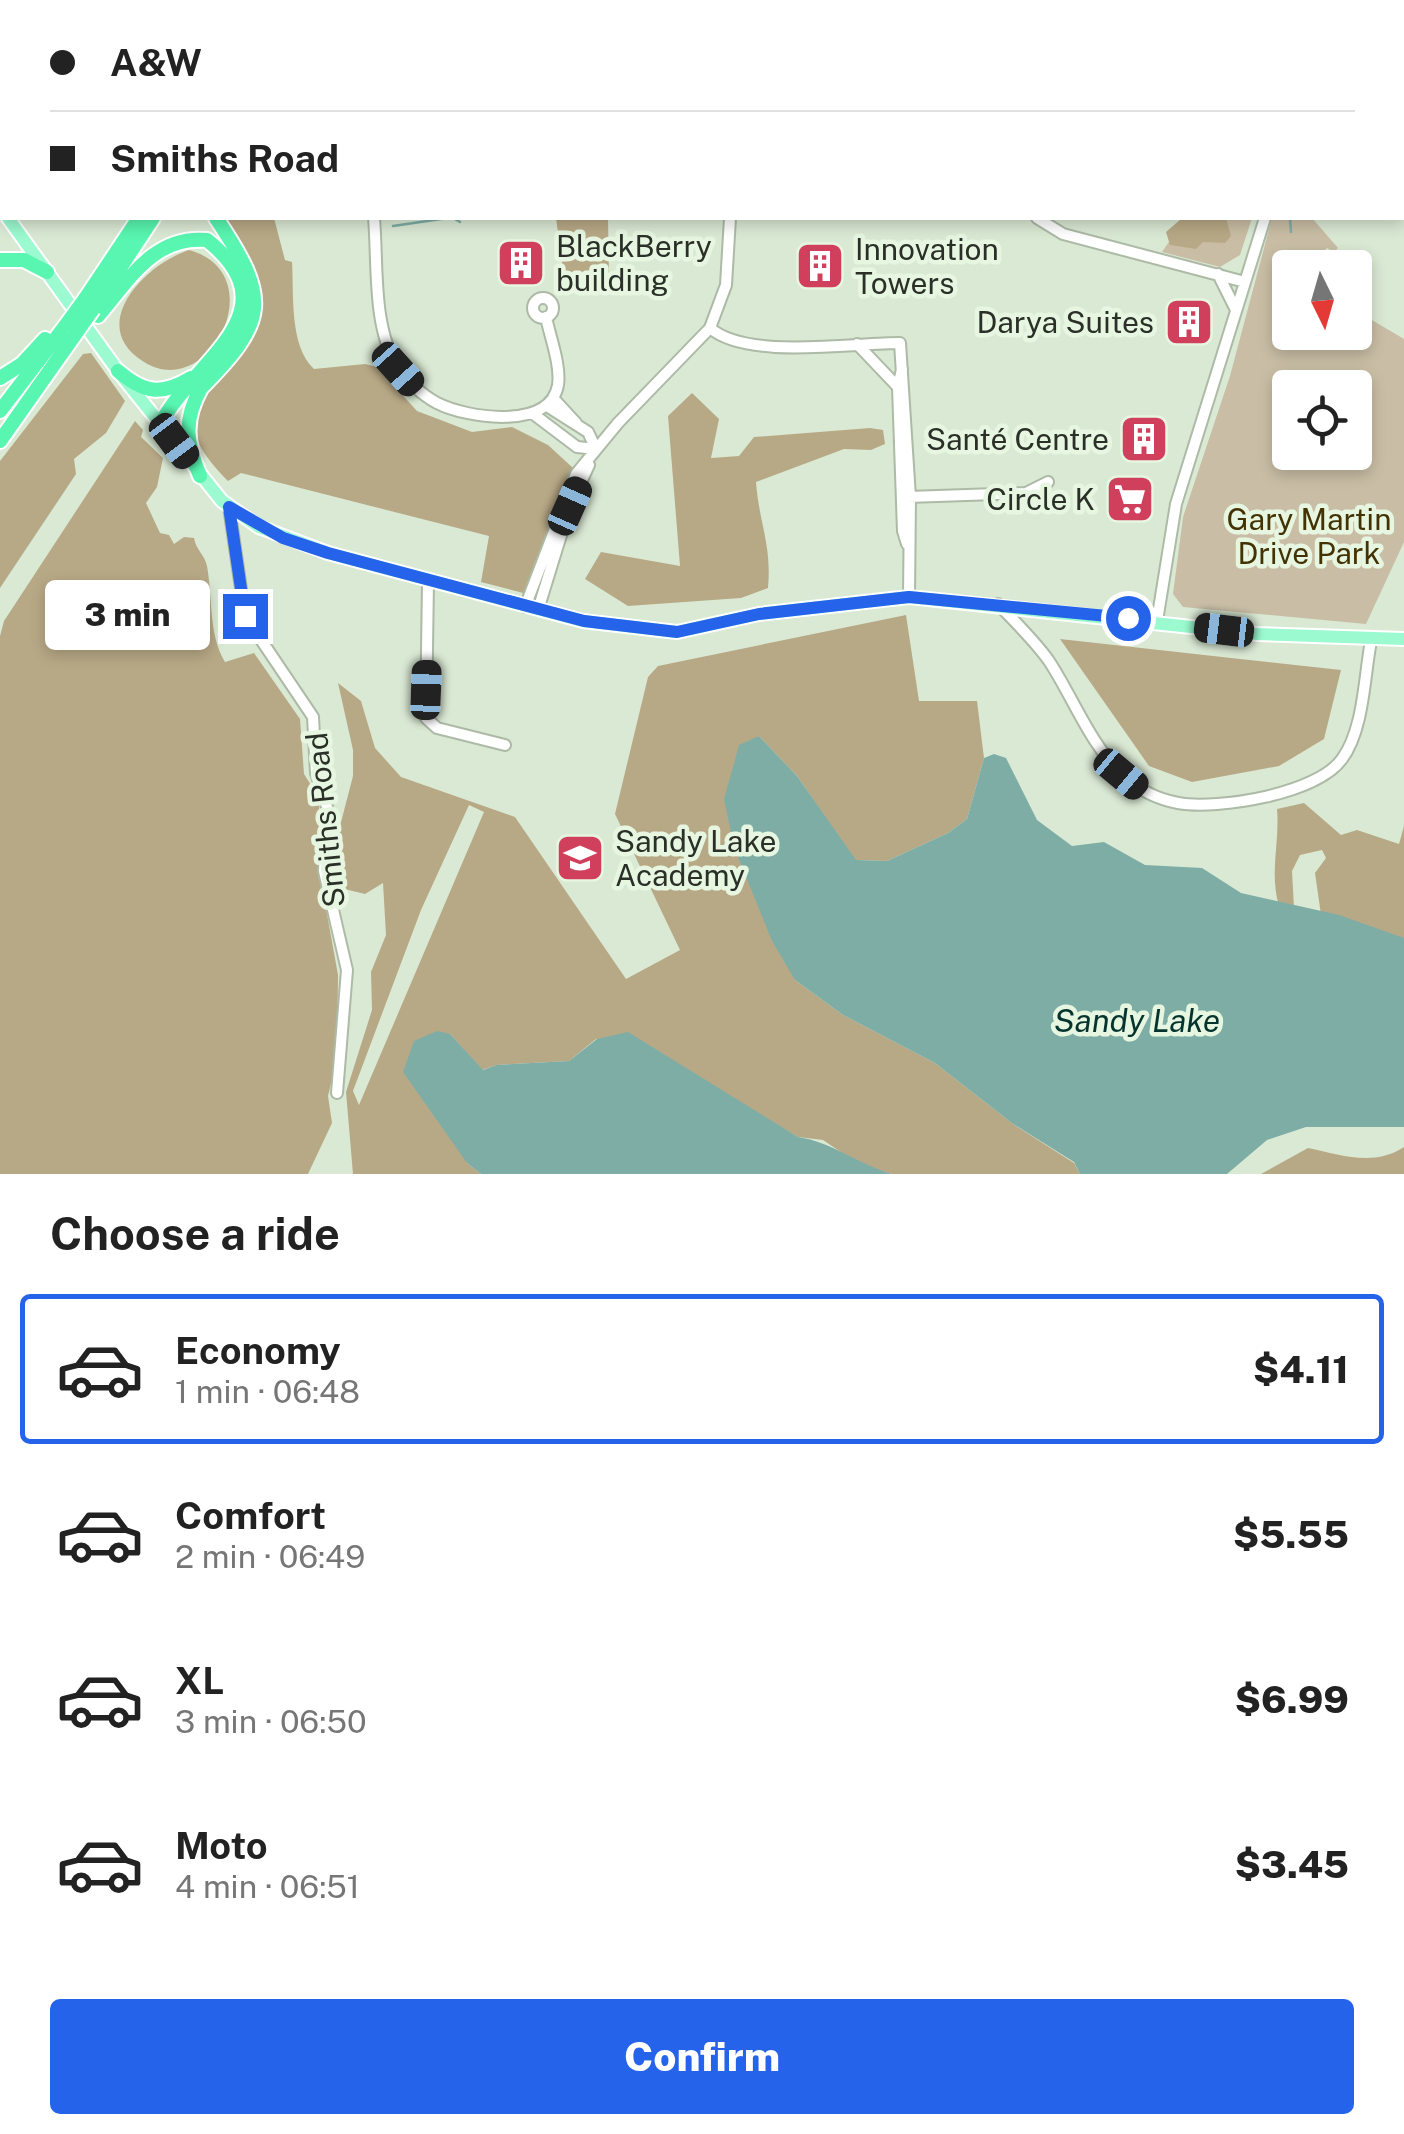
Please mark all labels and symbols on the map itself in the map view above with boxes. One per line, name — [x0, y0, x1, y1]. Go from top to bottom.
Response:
place label: BlackBerry building — [556, 228, 712, 298]
place label: Innovation Towers — [855, 231, 999, 301]
building icon: BlackBerry building — [495, 237, 547, 289]
building icon: Innovation Towers — [794, 240, 846, 292]
north arrow — [1272, 250, 1372, 350]
building icon: Darya Suites — [1163, 296, 1215, 348]
place label: Darya Suites — [976, 304, 1154, 340]
car — [367, 337, 429, 401]
car — [144, 408, 204, 474]
building icon: Santé Centre — [1118, 413, 1170, 465]
place label: Santé Centre — [926, 421, 1109, 457]
car — [544, 472, 596, 540]
supermarket icon: Circle K — [1104, 473, 1156, 525]
place label: Circle K — [986, 481, 1095, 517]
park label: Gary Martin Drive Park — [1227, 501, 1391, 571]
callout: 3 min — [45, 581, 210, 651]
route end — [223, 594, 268, 639]
route start — [1106, 596, 1151, 641]
car — [1192, 611, 1256, 649]
car — [410, 659, 442, 721]
street label: Smiths Road — [298, 731, 352, 909]
car — [1088, 743, 1154, 805]
place label: Sandy Lake Academy — [615, 823, 777, 893]
school or university icon: Sandy Lake Academy — [554, 832, 606, 884]
water label: Sandy Lake — [1054, 1002, 1220, 1039]

